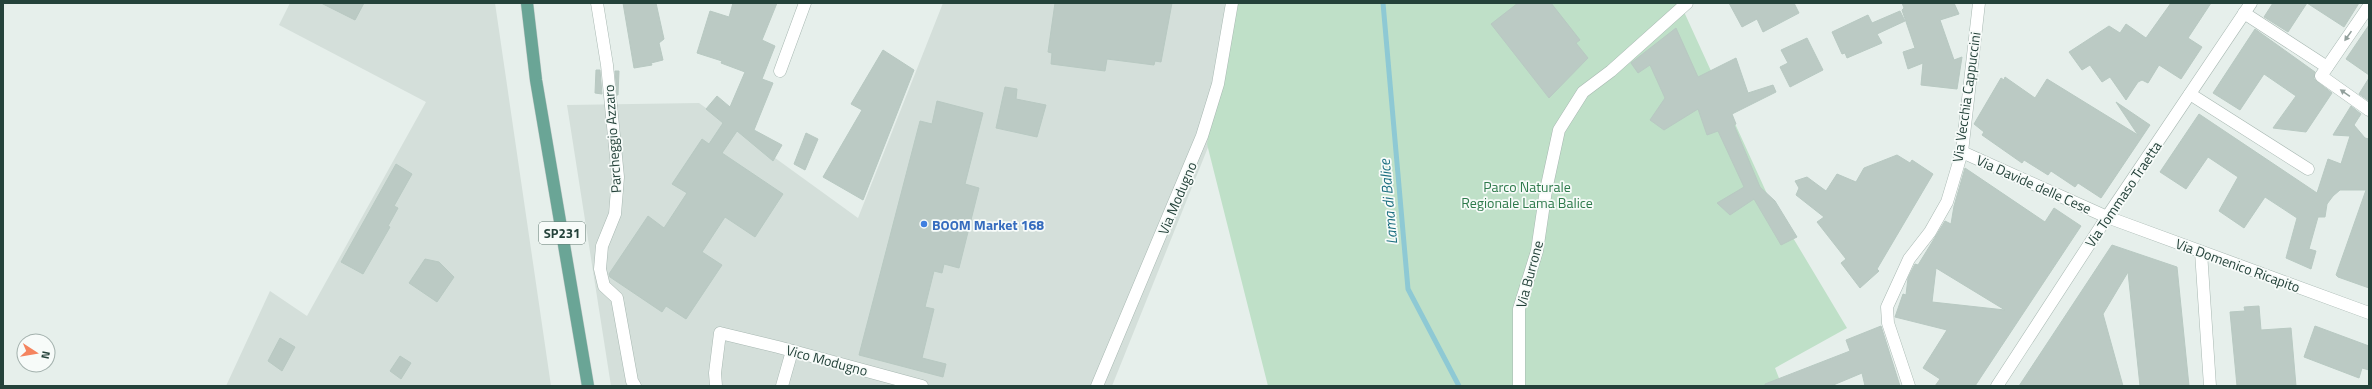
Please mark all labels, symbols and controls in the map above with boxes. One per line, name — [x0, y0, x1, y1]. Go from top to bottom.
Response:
street label: Via Vecchia Cappuccini — [1946, 30, 1986, 164]
one-way arrow — [2344, 31, 2352, 42]
street label: Parcheggio Azzaro — [598, 84, 626, 194]
one-way arrow — [2340, 89, 2351, 97]
street label: Via Tommaso Traetta — [2080, 137, 2166, 251]
street label: Via Davide delle Cese — [1973, 149, 2095, 219]
water label: Lama di Balice — [1373, 157, 1403, 246]
street label: Via Modugno — [1152, 158, 1202, 238]
park label: Parco Naturale Regionale Lama Balice — [1461, 176, 1593, 213]
place label: BOOM Market 168 — [932, 214, 1044, 235]
marker: BOOM Market 168 — [919, 219, 929, 229]
road number: SP231 — [539, 222, 585, 244]
street label: Via Domenico Ricapito — [2173, 233, 2303, 297]
street label: Via Burrone — [1510, 238, 1548, 310]
north arrow — [16, 333, 56, 373]
street label: Vico Modugno — [784, 339, 870, 381]
text: N — [37, 350, 54, 360]

